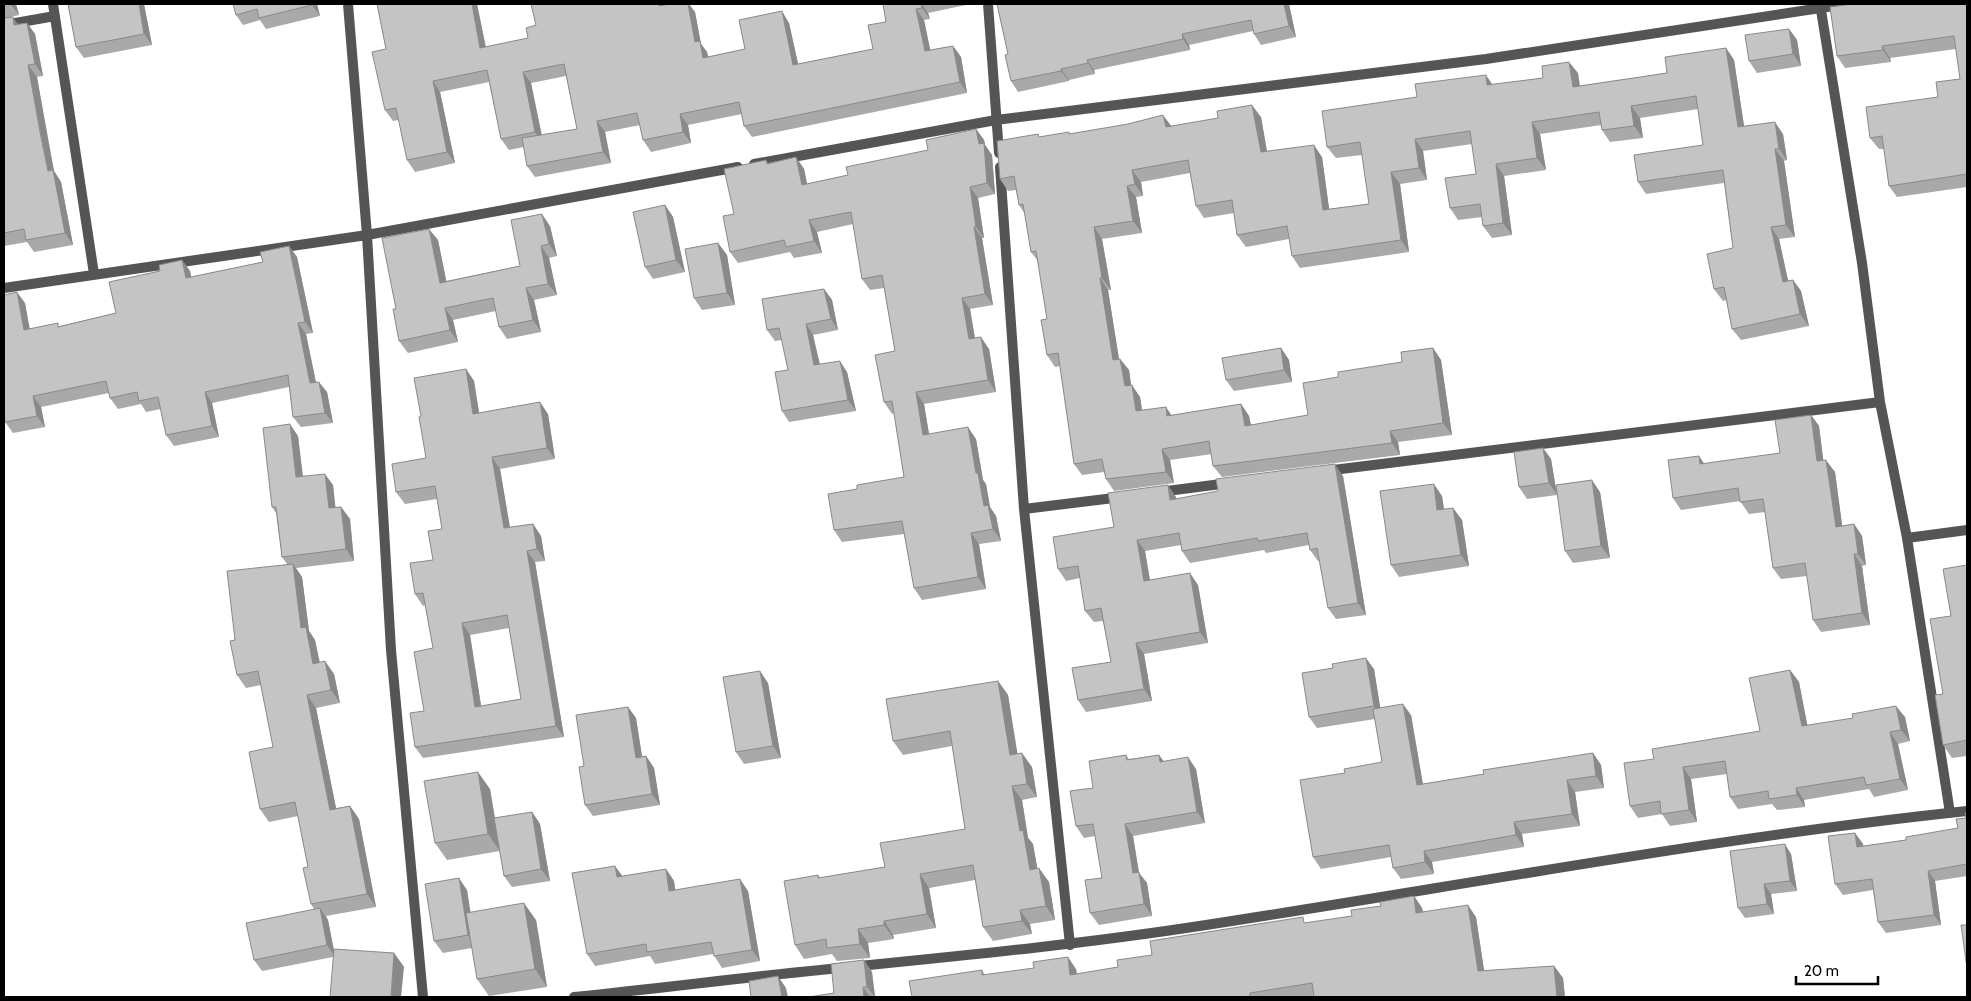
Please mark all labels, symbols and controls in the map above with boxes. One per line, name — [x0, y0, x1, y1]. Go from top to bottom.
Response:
scale bar — [1796, 954, 1878, 986]
text: 20 m — [1804, 962, 1839, 980]

